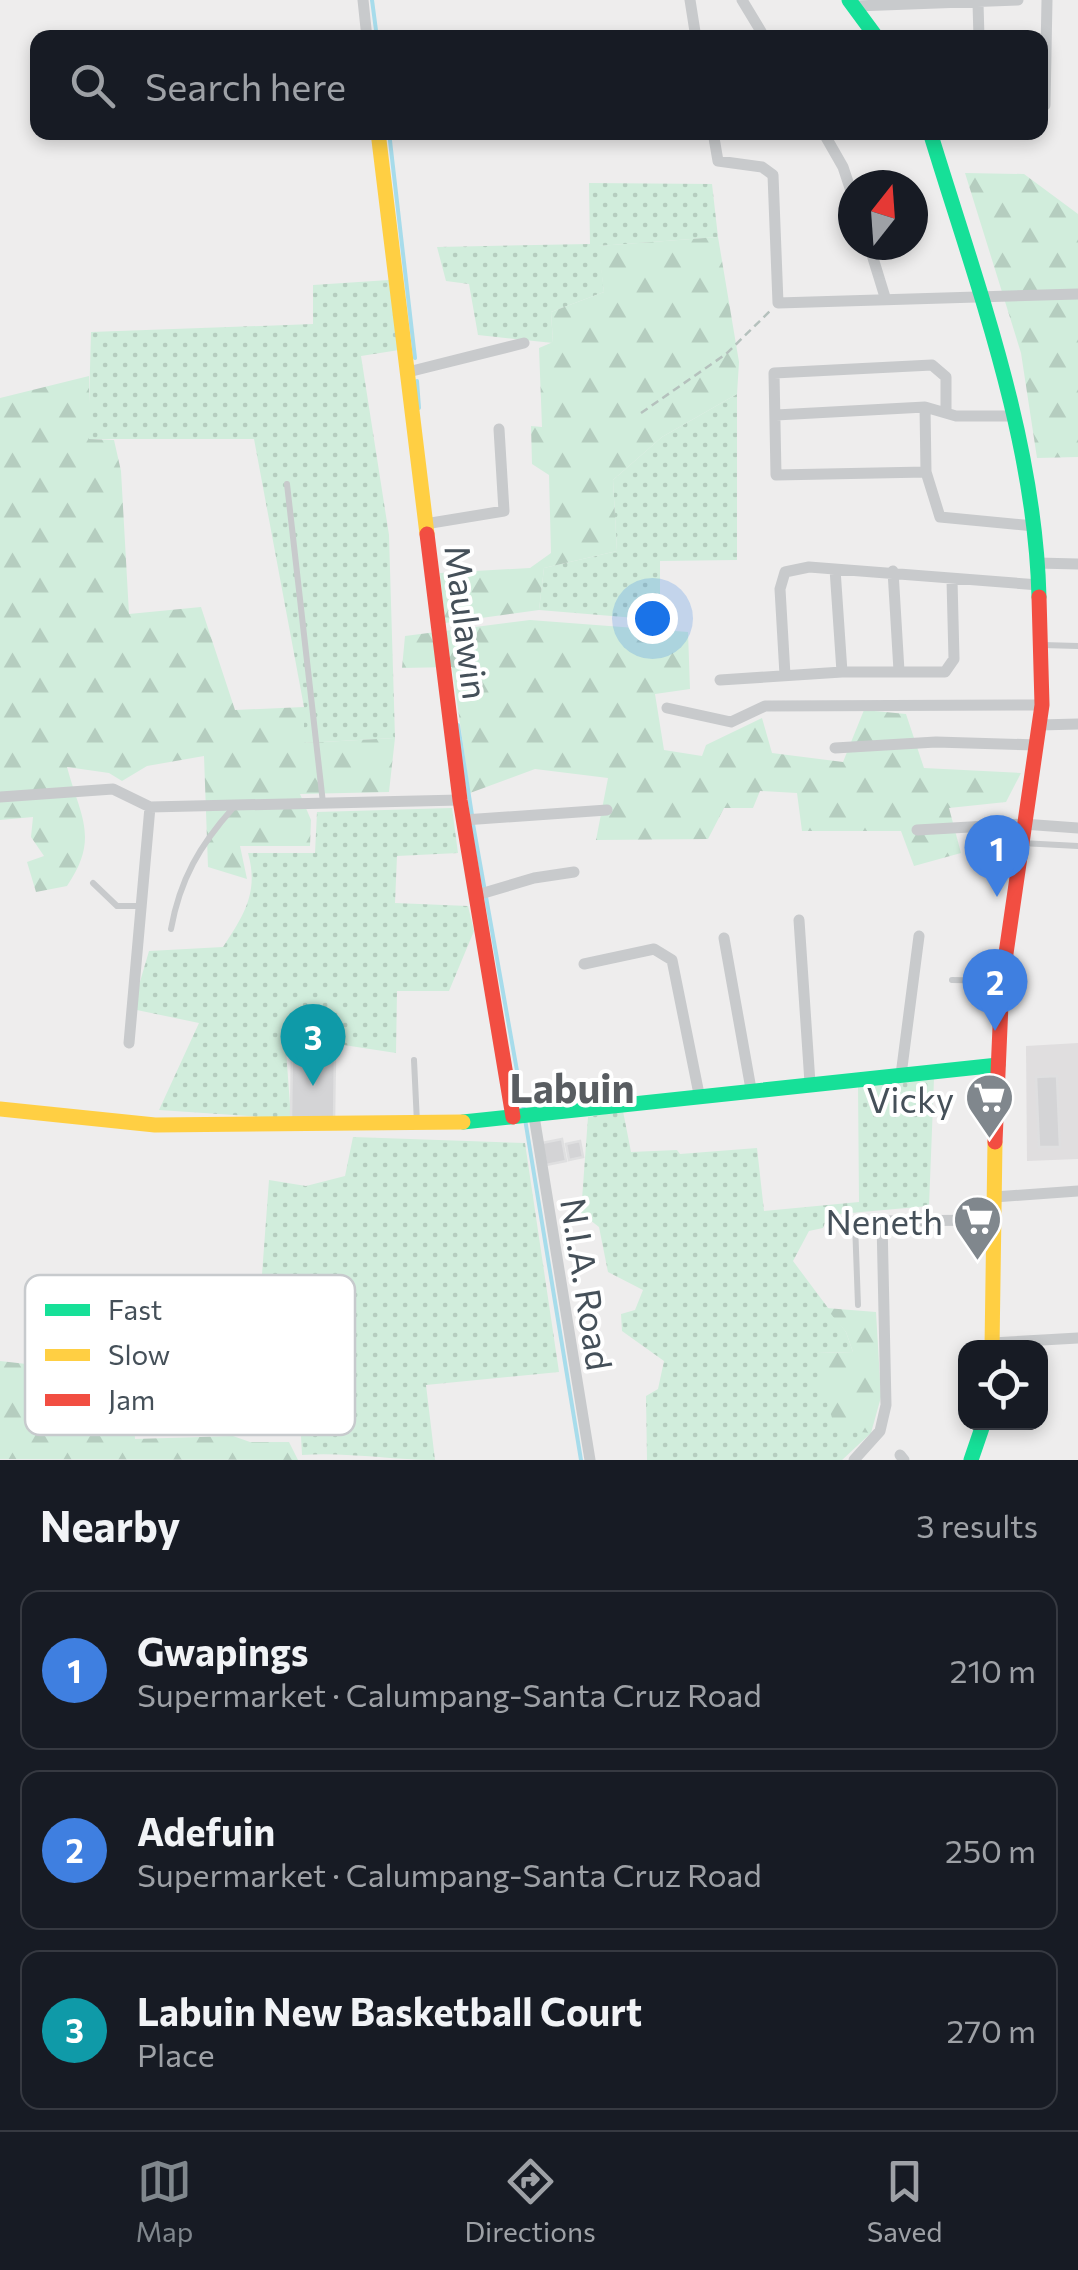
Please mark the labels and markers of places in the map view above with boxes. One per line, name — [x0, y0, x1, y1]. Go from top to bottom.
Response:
pin: 1 — [964, 814, 1030, 897]
pin: 2 — [962, 948, 1028, 1031]
pin: 3 — [280, 1004, 346, 1086]
supermarket icon: Vicky — [963, 1072, 1015, 1140]
place label: Vicky — [867, 1077, 954, 1120]
supermarket icon: Neneth — [952, 1194, 1004, 1262]
place label: Neneth — [825, 1199, 943, 1242]

